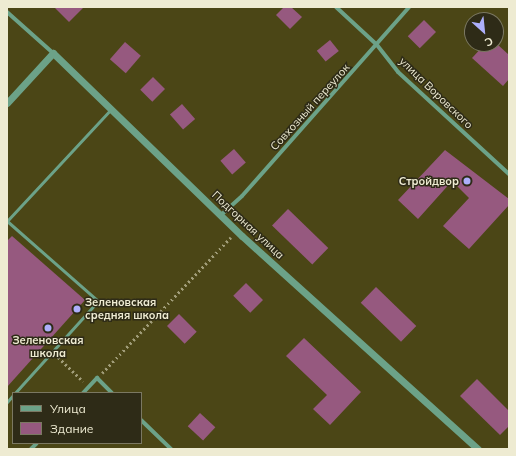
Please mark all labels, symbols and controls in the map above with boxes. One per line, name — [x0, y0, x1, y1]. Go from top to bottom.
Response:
north arrow — [464, 12, 504, 52]
text: С — [482, 34, 496, 50]
street label: улица Воровского — [396, 54, 476, 132]
street label: Совхозный переулок — [268, 61, 352, 153]
place label: Стройдвор — [399, 174, 459, 188]
marker: Стройдвор — [462, 176, 472, 186]
street label: Подгорная улица — [209, 188, 287, 262]
place label: Зеленовская средняя школа — [85, 296, 169, 322]
marker: Зеленовская средняя школа — [72, 304, 82, 314]
marker: Зеленовская школа — [43, 323, 53, 333]
place label: Зеленовская школа — [12, 334, 84, 360]
legend — [12, 392, 142, 444]
text: Улица — [50, 401, 86, 416]
text: Здание — [50, 421, 93, 436]

